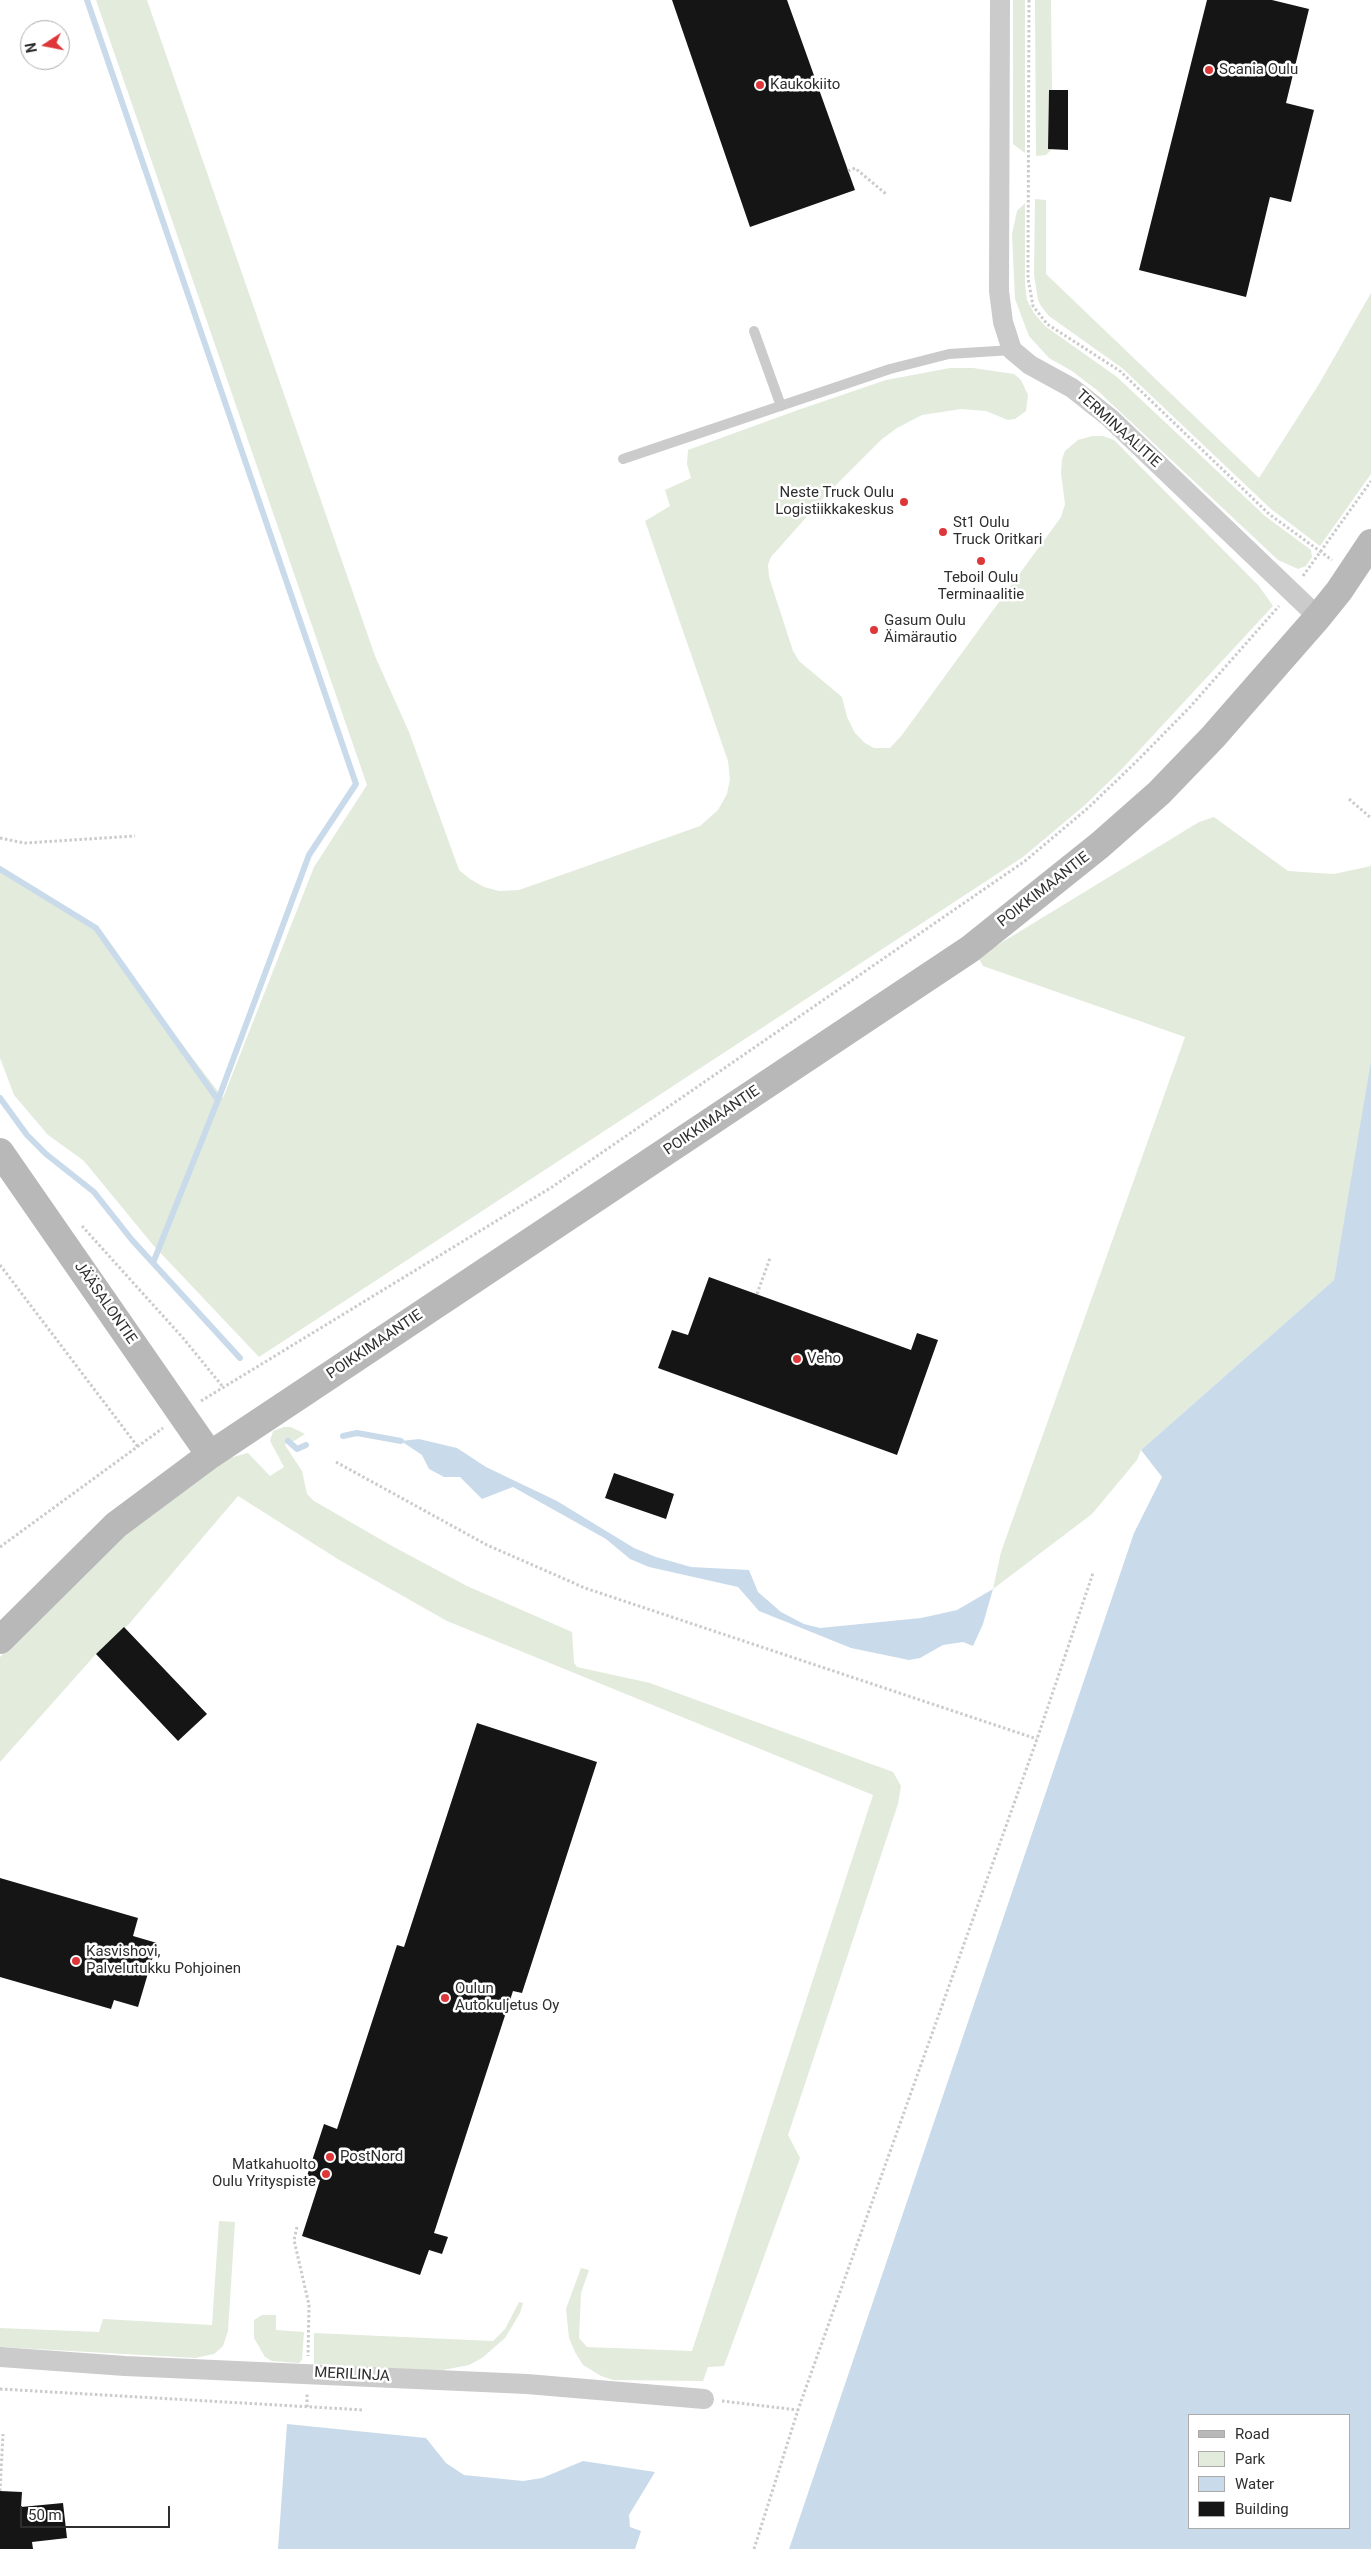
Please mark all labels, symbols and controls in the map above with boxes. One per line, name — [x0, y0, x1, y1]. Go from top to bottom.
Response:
north arrow — [20, 20, 70, 70]
text: N — [22, 41, 40, 54]
place label: Scania Oulu — [1219, 61, 1298, 79]
marker: Scania Oulu — [1203, 64, 1215, 76]
place label: Kaukokiito — [770, 76, 840, 94]
marker: Kaukokiito — [754, 79, 766, 91]
street label: TERMINAALITIE — [1072, 386, 1164, 472]
place label: Neste Truck Oulu Logistiikkakeskus — [775, 484, 894, 519]
marker: Neste Truck Oulu Logistiikkakeskus — [898, 496, 910, 508]
place label: St1 Oulu Truck Oritkari — [953, 514, 1042, 549]
marker: St1 Oulu Truck Oritkari — [937, 526, 949, 538]
marker: Teboil Oulu Terminaalitie — [975, 555, 987, 567]
place label: Teboil Oulu Terminaalitie — [938, 569, 1024, 604]
place label: Gasum Oulu Äimärautio — [884, 612, 966, 647]
marker: Gasum Oulu Äimärautio — [868, 624, 880, 636]
street label: POIKKIMAANTIE — [994, 849, 1094, 931]
street label: POIKKIMAANTIE — [661, 1082, 763, 1160]
street label: JÄÄSALONTIE — [70, 1258, 140, 1348]
street label: POIKKIMAANTIE — [324, 1306, 426, 1384]
place label: Veho — [807, 1350, 841, 1368]
marker: Veho — [791, 1353, 803, 1365]
place label: Kasvishovi, Palvelutukku Pohjoinen — [86, 1943, 241, 1978]
marker: Kasvishovi, Palvelutukku Pohjoinen — [70, 1955, 82, 1967]
place label: Oulun Autokuljetus Oy — [455, 1980, 559, 2015]
marker: Oulun Autokuljetus Oy — [439, 1992, 451, 2004]
place label: PostNord — [340, 2148, 403, 2166]
marker: PostNord — [324, 2151, 336, 2163]
place label: Matkahuolto Oulu Yrityspiste — [212, 2156, 316, 2191]
marker: Matkahuolto Oulu Yrityspiste — [320, 2168, 332, 2180]
street label: MERILINJA — [314, 2364, 390, 2386]
legend — [1188, 2414, 1351, 2529]
text: Road — [1235, 2425, 1269, 2443]
text: Park — [1235, 2450, 1265, 2468]
text: Water — [1235, 2475, 1274, 2493]
scale bar — [22, 2496, 172, 2528]
text: Building — [1235, 2500, 1289, 2518]
text: 50 m — [28, 2506, 62, 2524]

